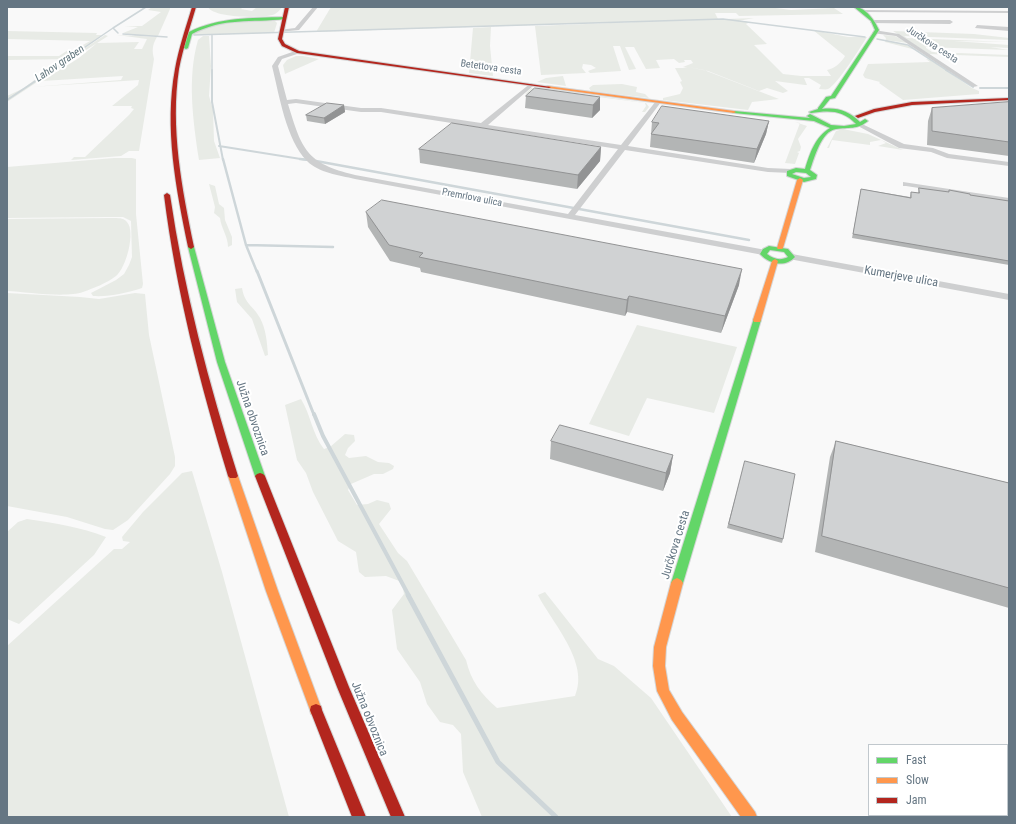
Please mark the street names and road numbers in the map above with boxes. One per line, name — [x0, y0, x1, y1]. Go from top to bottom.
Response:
street label: Jurčkova cesta — [904, 24, 960, 66]
street label: Betettova cesta — [460, 58, 522, 78]
street label: Premrlova ulica — [441, 186, 503, 210]
street label: Kumerjeve ulica — [863, 263, 939, 291]
street label: Južna obvoznica — [232, 378, 272, 458]
street label: Jurčkova cesta — [659, 509, 693, 581]
street label: Južna obvoznica — [347, 680, 391, 758]

